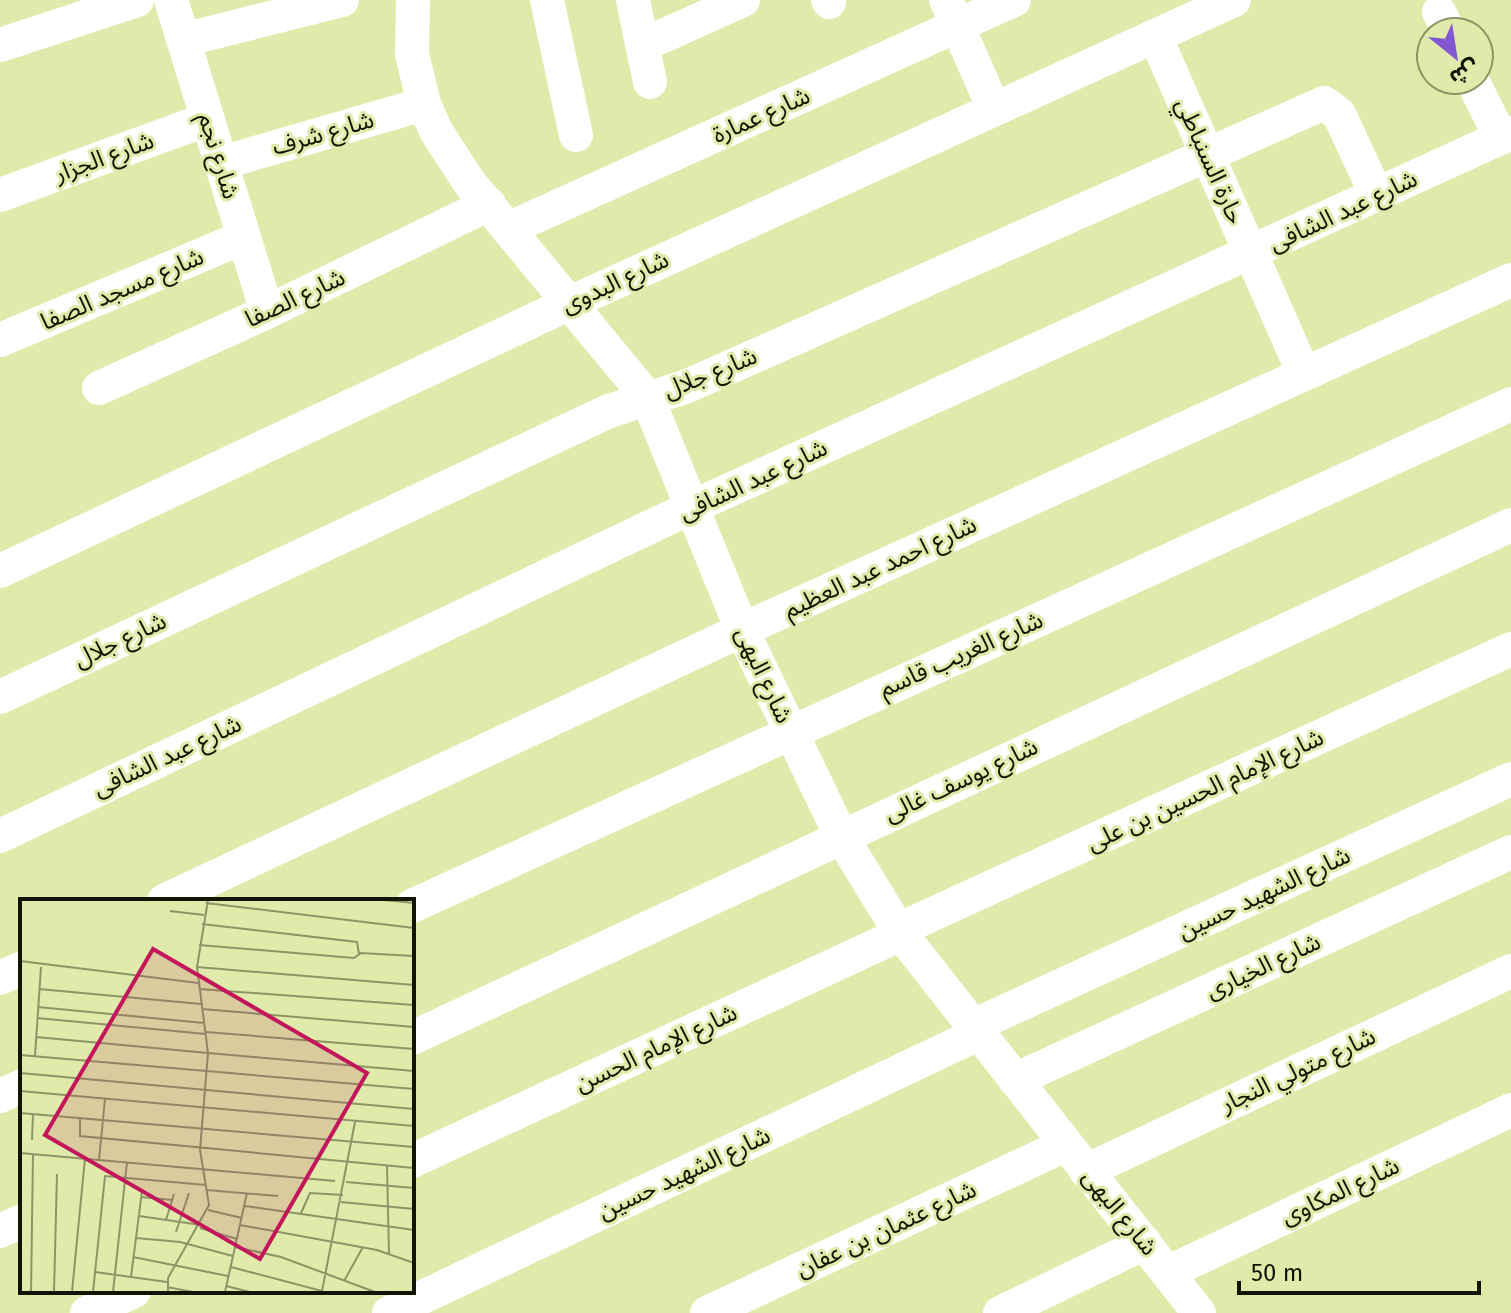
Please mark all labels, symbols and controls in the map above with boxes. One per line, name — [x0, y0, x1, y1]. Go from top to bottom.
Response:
north arrow — [1415, 16, 1495, 96]
text: ش — [1445, 54, 1485, 92]
street label: شارع عمارة — [708, 81, 815, 152]
street label: حارة السنباطي — [1166, 94, 1250, 230]
street label: شارع شرف — [269, 105, 378, 164]
street label: شارع نجم — [190, 110, 245, 203]
street label: شارع الجزار — [49, 126, 159, 191]
street label: شارع عبد الشافى — [1264, 164, 1423, 260]
street label: شارع مسجد الصفا — [36, 242, 209, 339]
street label: شارع البدوى — [557, 245, 674, 322]
street label: شارع الصفا — [241, 263, 351, 336]
street label: شارع جلال — [659, 342, 762, 407]
street label: شارع عبد الشافى — [674, 433, 833, 529]
street label: شارع احمد عبد العظيم — [779, 510, 982, 627]
street label: شارع الغريب قاسم — [875, 605, 1048, 705]
street label: شارع جلال — [70, 607, 172, 676]
street label: شارع البهى — [727, 622, 798, 729]
street label: شارع عبد الشافى — [88, 709, 247, 805]
street label: شارع الإمام الحسين بن على — [1082, 723, 1330, 861]
street label: شارع يوسف غالى — [880, 732, 1043, 831]
street label: شارع الشهيد حسين — [1173, 841, 1356, 948]
inset map — [20, 899, 414, 1293]
street label: شارع الخيارى — [1201, 927, 1326, 1007]
street label: شارع الإمام الحسن — [571, 998, 743, 1101]
street label: شارع متولي النجار — [1215, 1022, 1382, 1123]
street label: شارع الشهيد حسين — [593, 1121, 776, 1228]
street label: شارع المكاوى — [1276, 1151, 1405, 1233]
street label: شارع البهى — [1074, 1163, 1163, 1263]
street label: شارع عثمان بن عفان — [791, 1175, 982, 1286]
scale bar — [1239, 1245, 1479, 1295]
text: 50 m — [1251, 1259, 1303, 1287]

